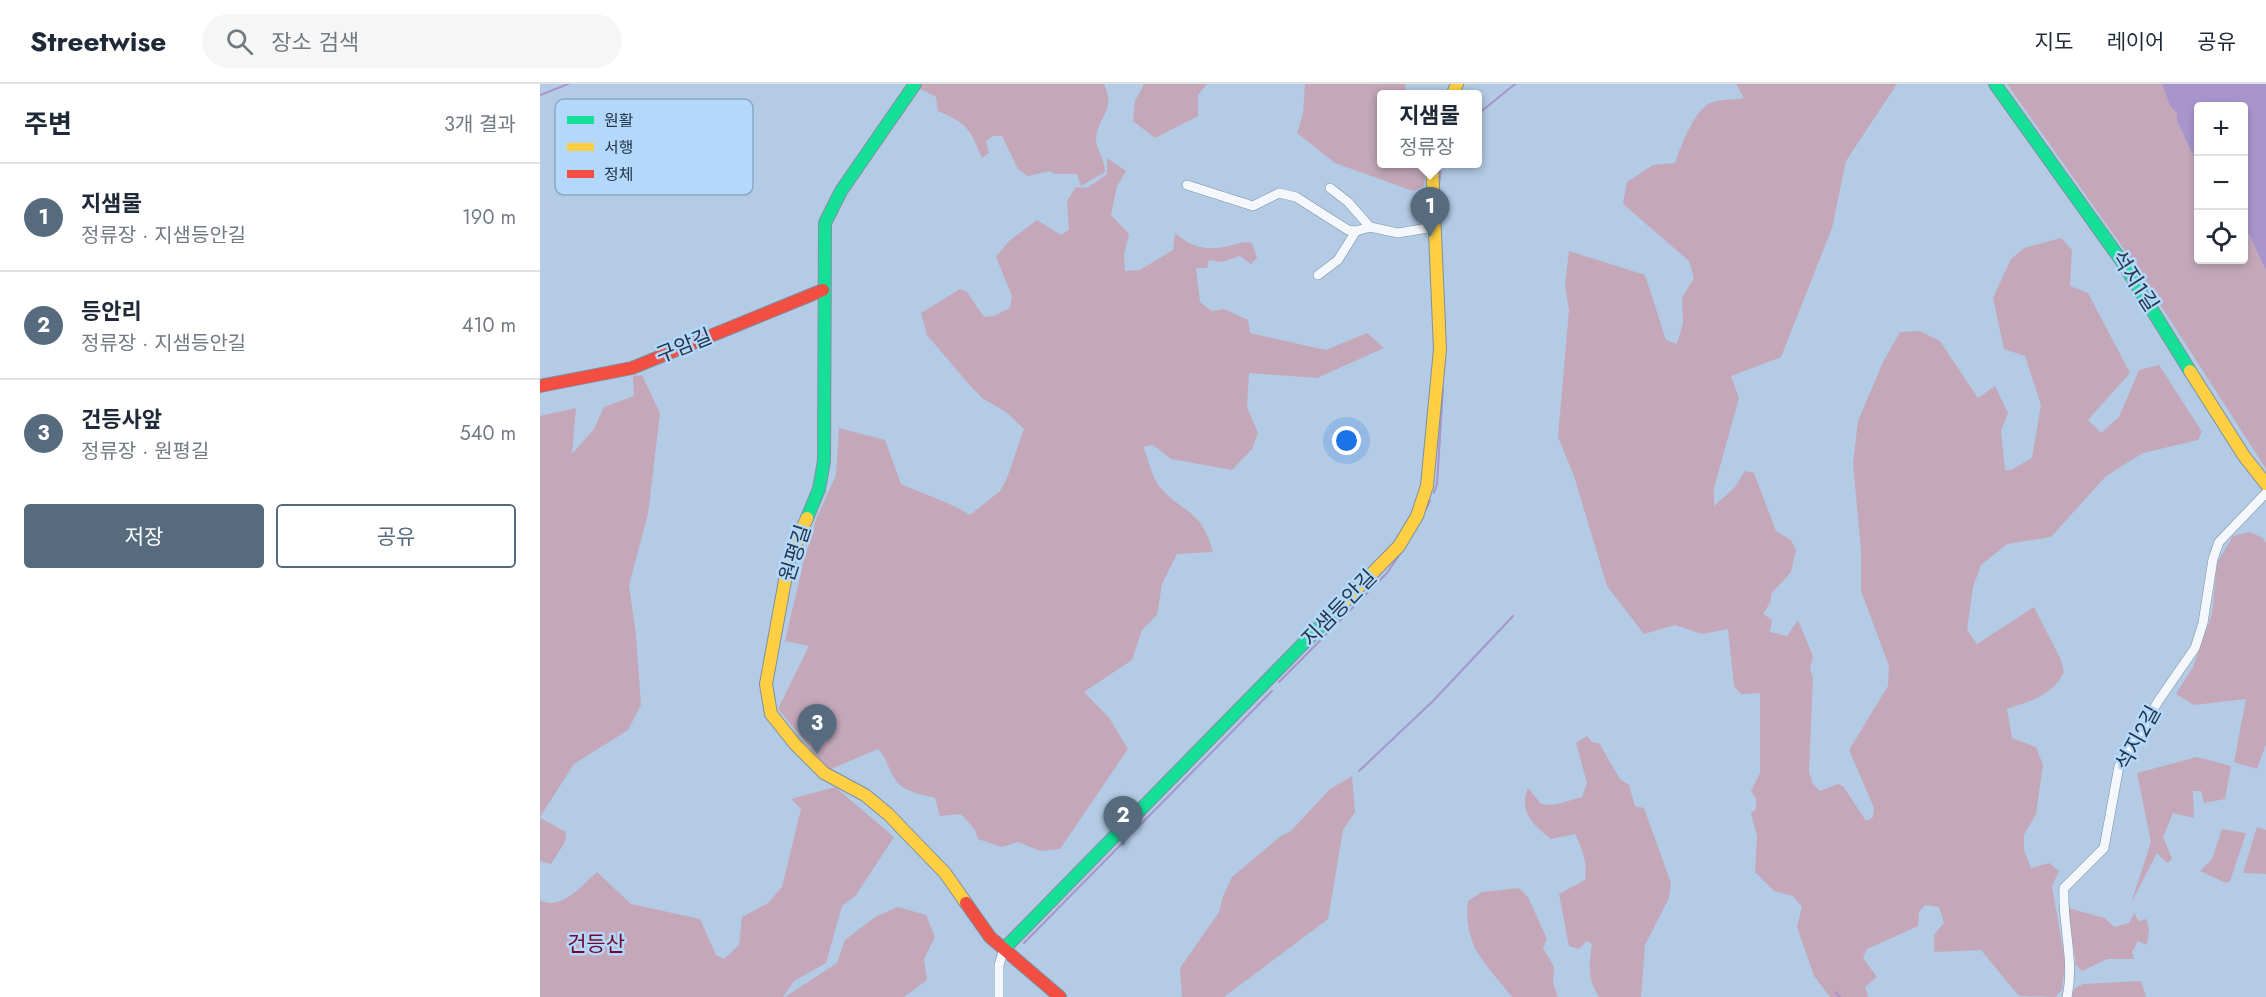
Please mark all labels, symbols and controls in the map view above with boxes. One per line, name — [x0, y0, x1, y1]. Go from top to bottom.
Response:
search box — [202, 14, 622, 68]
text: Streetwise — [30, 21, 166, 62]
icon: search — [223, 25, 256, 58]
text: 장소 검색 — [271, 26, 359, 58]
text: 지도 — [2035, 27, 2073, 57]
text: 레이어 — [2106, 27, 2164, 57]
text: 공유 — [2197, 27, 2236, 57]
popup — [1377, 90, 1482, 168]
legend — [555, 99, 753, 195]
text: 지샘물 — [1399, 99, 1460, 131]
map controls — [2194, 102, 2248, 264]
button: + — [2194, 102, 2248, 156]
text: 주변 — [24, 105, 72, 143]
text: 원활 — [604, 109, 634, 132]
text: 3개 결과 — [444, 110, 516, 139]
text: 정류장 — [1399, 133, 1454, 162]
text: 서행 — [604, 136, 633, 159]
button: − — [2194, 156, 2248, 210]
text: 정체 — [604, 163, 633, 186]
text: 지샘물 — [81, 187, 142, 219]
pin: 1 — [1410, 188, 1450, 237]
text: 1 — [38, 203, 49, 232]
text: 190 m — [462, 203, 516, 232]
button: locate — [2194, 210, 2248, 264]
text: 정류장 · 지샘등안길 — [81, 221, 246, 250]
street label: 석지1길 — [2104, 245, 2166, 317]
text: 등안리 — [81, 295, 142, 327]
text: 2 — [37, 311, 50, 340]
text: 410 m — [462, 311, 516, 340]
street label: 구암길 — [652, 321, 716, 371]
text: 정류장 · 지샘등안길 — [81, 329, 246, 358]
text: 건등사앞 — [81, 403, 162, 435]
text: 3 — [37, 419, 50, 448]
text: 540 m — [459, 419, 516, 448]
your location — [1332, 426, 1361, 455]
text: 정류장 · 원평길 — [81, 437, 209, 466]
button: 저장 — [24, 504, 264, 568]
button: 공유 — [276, 504, 516, 568]
street label: 원평길 — [772, 521, 818, 585]
street label: 지샘등안길 — [1295, 563, 1383, 653]
street label: 석지2길 — [2108, 700, 2168, 776]
pin: 3 — [798, 704, 836, 754]
pin: 2 — [1104, 796, 1142, 846]
park label: 건등산 — [567, 929, 625, 959]

